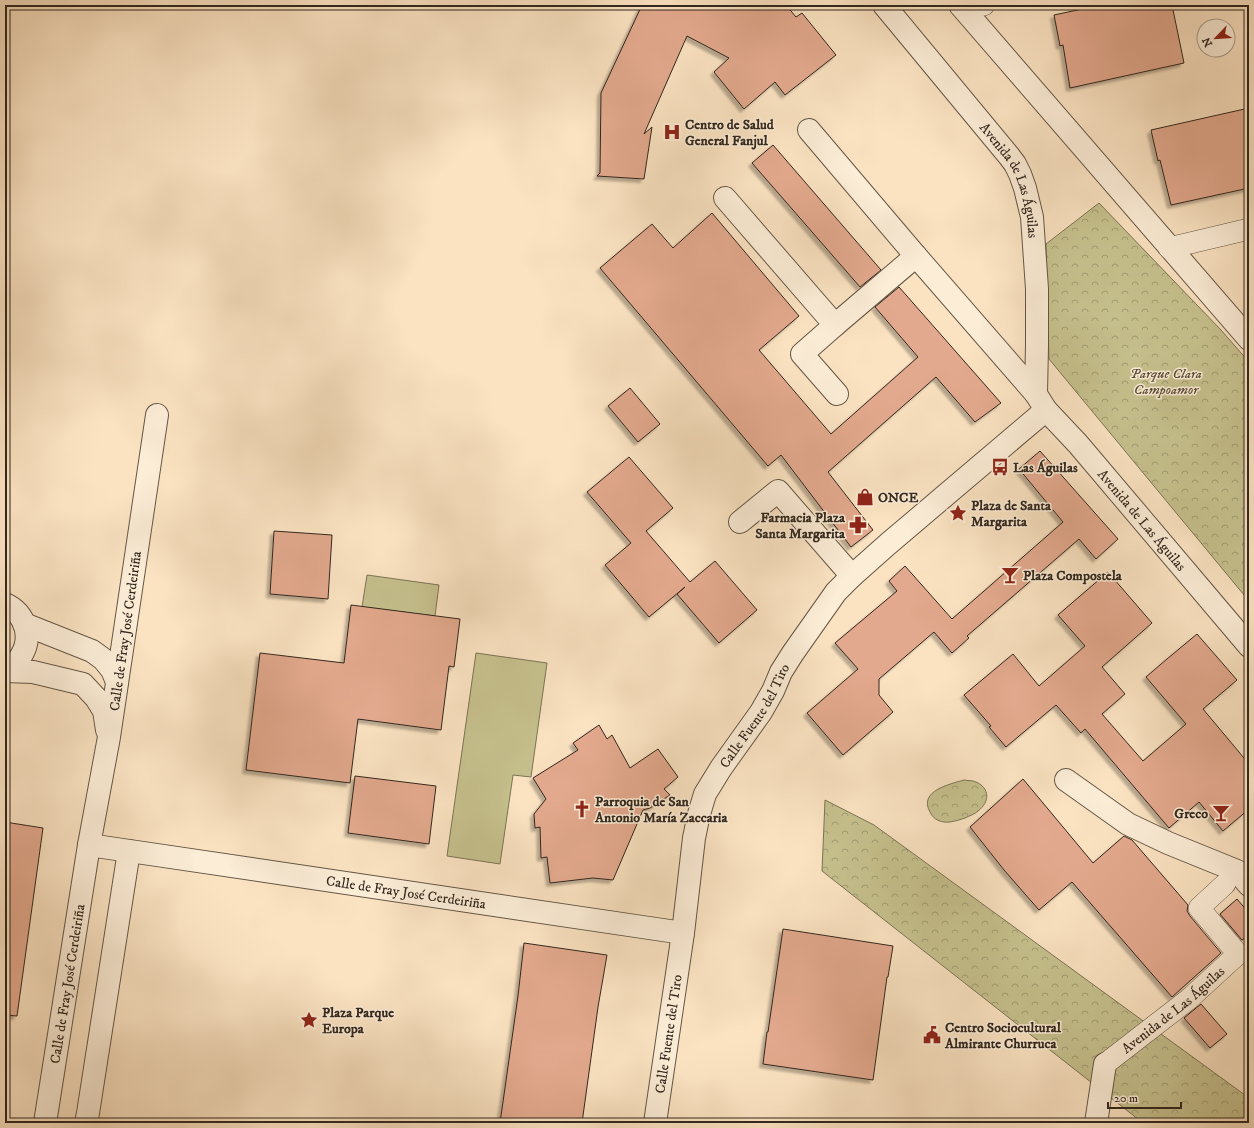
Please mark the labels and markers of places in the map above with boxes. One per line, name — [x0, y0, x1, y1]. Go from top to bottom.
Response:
place label: Centro de Salud General Fanjul — [685, 116, 775, 150]
hospital icon: Centro de Salud General Fanjul — [662, 122, 682, 142]
bus stop icon: Las Águilas — [990, 457, 1010, 477]
place label: Las Águilas — [1013, 459, 1078, 477]
shop icon: ONCE — [855, 487, 875, 507]
place label: ONCE — [878, 489, 918, 507]
place label: Plaza de Santa Margarita — [971, 497, 1052, 531]
place icon: Plaza de Santa Margarita — [948, 503, 968, 523]
place label: Farmacia Plaza Santa Margarita — [755, 509, 846, 543]
pharmacy icon: Farmacia Plaza Santa Margarita — [848, 515, 868, 535]
bar icon: Plaza Compostela — [1000, 565, 1020, 585]
place label: Plaza Compostela — [1023, 567, 1123, 585]
place label: Parroquia de San Antonio María Zaccaria — [594, 793, 728, 827]
church icon: Parroquia de San Antonio María Zaccaria — [572, 799, 592, 819]
bar icon: Greco — [1211, 803, 1231, 823]
place label: Greco — [1174, 805, 1208, 823]
place label: Plaza Parque Europa — [322, 1004, 394, 1038]
place icon: Plaza Parque Europa — [299, 1010, 319, 1030]
place label: Centro Sociocultural Almirante Churruca — [944, 1019, 1062, 1053]
public building icon: Centro Sociocultural Almirante Churruca — [922, 1025, 942, 1045]

